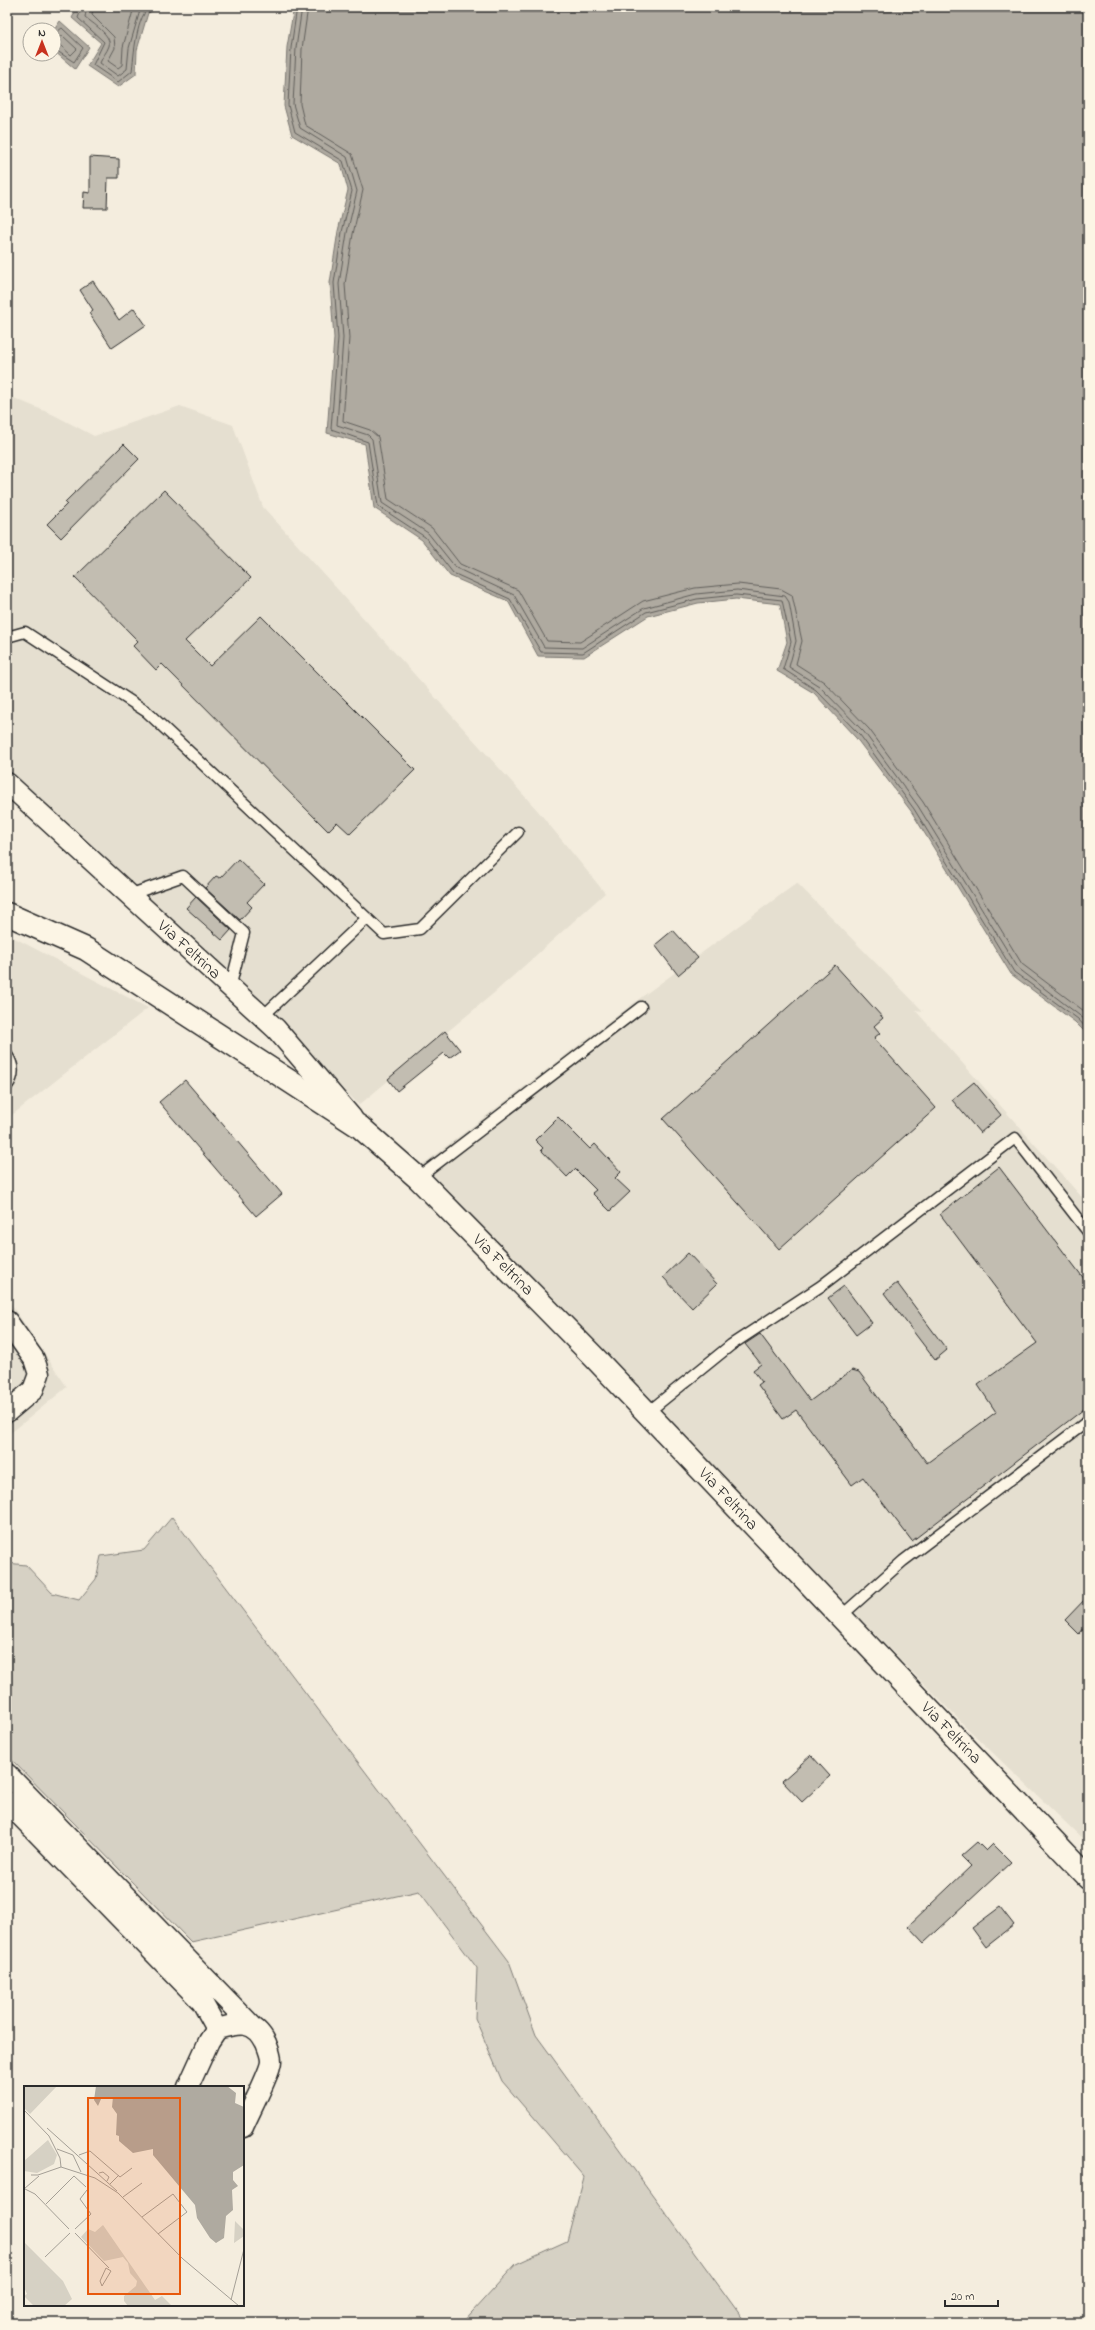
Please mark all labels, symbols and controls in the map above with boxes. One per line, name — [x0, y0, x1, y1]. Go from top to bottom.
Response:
north arrow — [22, 22, 62, 62]
text: N — [38, 25, 46, 41]
street label: Via Feltrina — [151, 914, 227, 986]
street label: Via Feltrina — [466, 1228, 540, 1302]
street label: Via Feltrina — [691, 1461, 764, 1536]
street label: Via Feltrina — [914, 1695, 987, 1770]
inset map — [24, 2086, 244, 2306]
scale bar — [945, 2282, 998, 2308]
text: 20 m — [951, 2288, 974, 2306]

